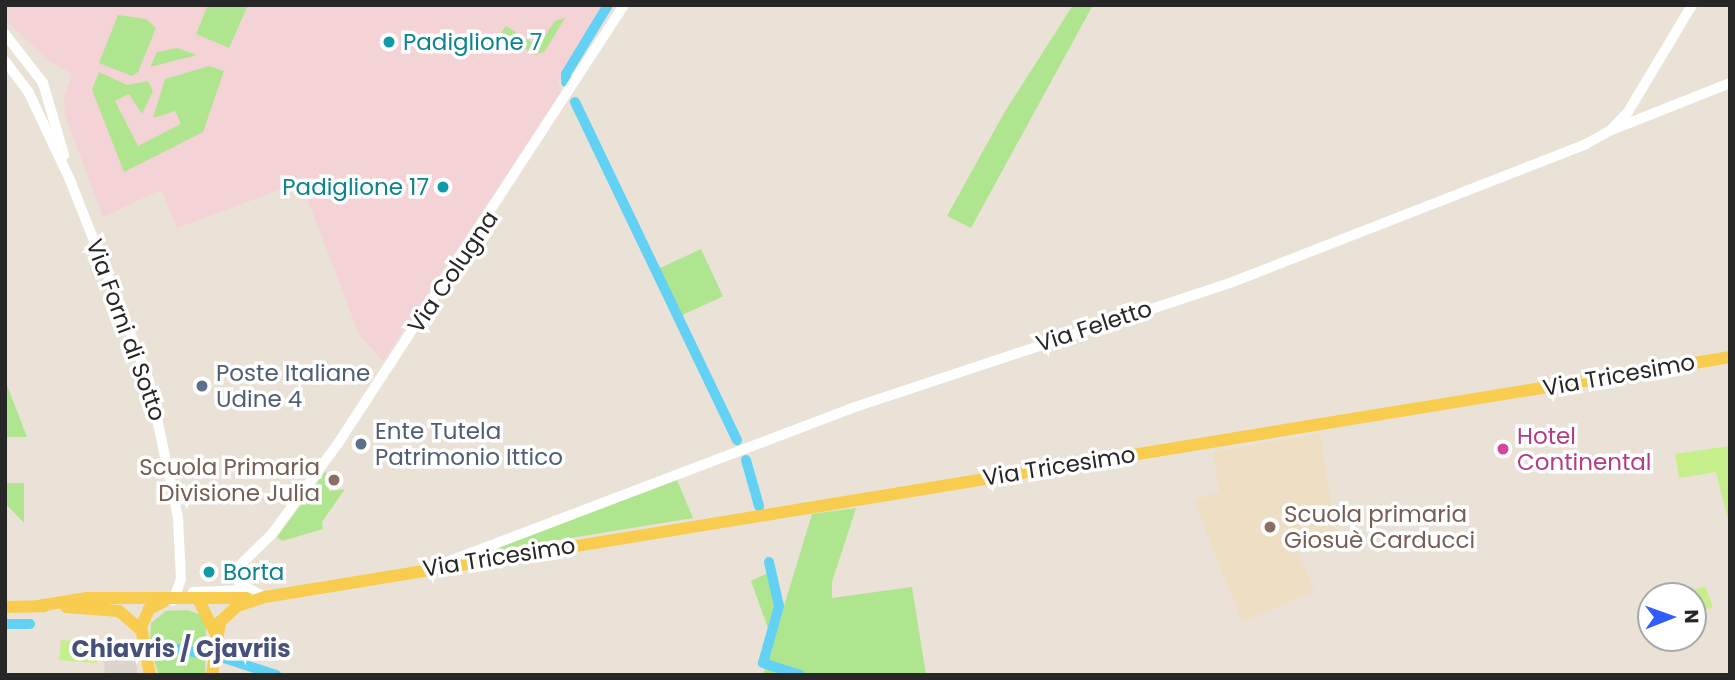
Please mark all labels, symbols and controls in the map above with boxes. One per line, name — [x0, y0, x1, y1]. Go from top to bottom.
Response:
place label: Padiglione 7 — [403, 28, 542, 56]
marker: Padiglione 7 — [381, 34, 397, 50]
place label: Padiglione 17 — [282, 173, 429, 201]
marker: Padiglione 17 — [435, 179, 451, 195]
street label: Via Colugna — [402, 206, 504, 338]
street label: Via Forni di Sotto — [80, 235, 172, 425]
street label: Via Feletto — [1033, 294, 1155, 358]
street label: Via Tricesimo — [1541, 348, 1697, 402]
place label: Poste Italiane Udine 4 — [216, 359, 370, 413]
marker: Poste Italiane Udine 4 — [194, 378, 210, 394]
place label: Ente Tutela Patrimonio Ittico — [375, 417, 563, 471]
place label: Hotel Continental — [1517, 422, 1652, 476]
marker: Ente Tutela Patrimonio Ittico — [353, 436, 369, 452]
street label: Via Tricesimo — [981, 440, 1137, 492]
marker: Hotel Continental — [1495, 441, 1511, 457]
place label: Scuola Primaria Divisione Julia — [139, 453, 320, 507]
marker: Scuola Primaria Divisione Julia — [326, 472, 342, 488]
place label: Scuola primaria Giosuè Carducci — [1284, 500, 1475, 554]
marker: Scuola primaria Giosuè Carducci — [1262, 519, 1278, 535]
street label: Via Tricesimo — [421, 531, 577, 583]
place label: Borta — [223, 558, 284, 586]
marker: Borta — [201, 564, 217, 580]
north arrow — [1637, 582, 1707, 652]
text: N — [1678, 609, 1705, 624]
district label: Chiavris / Cjavriis — [71, 635, 291, 663]

